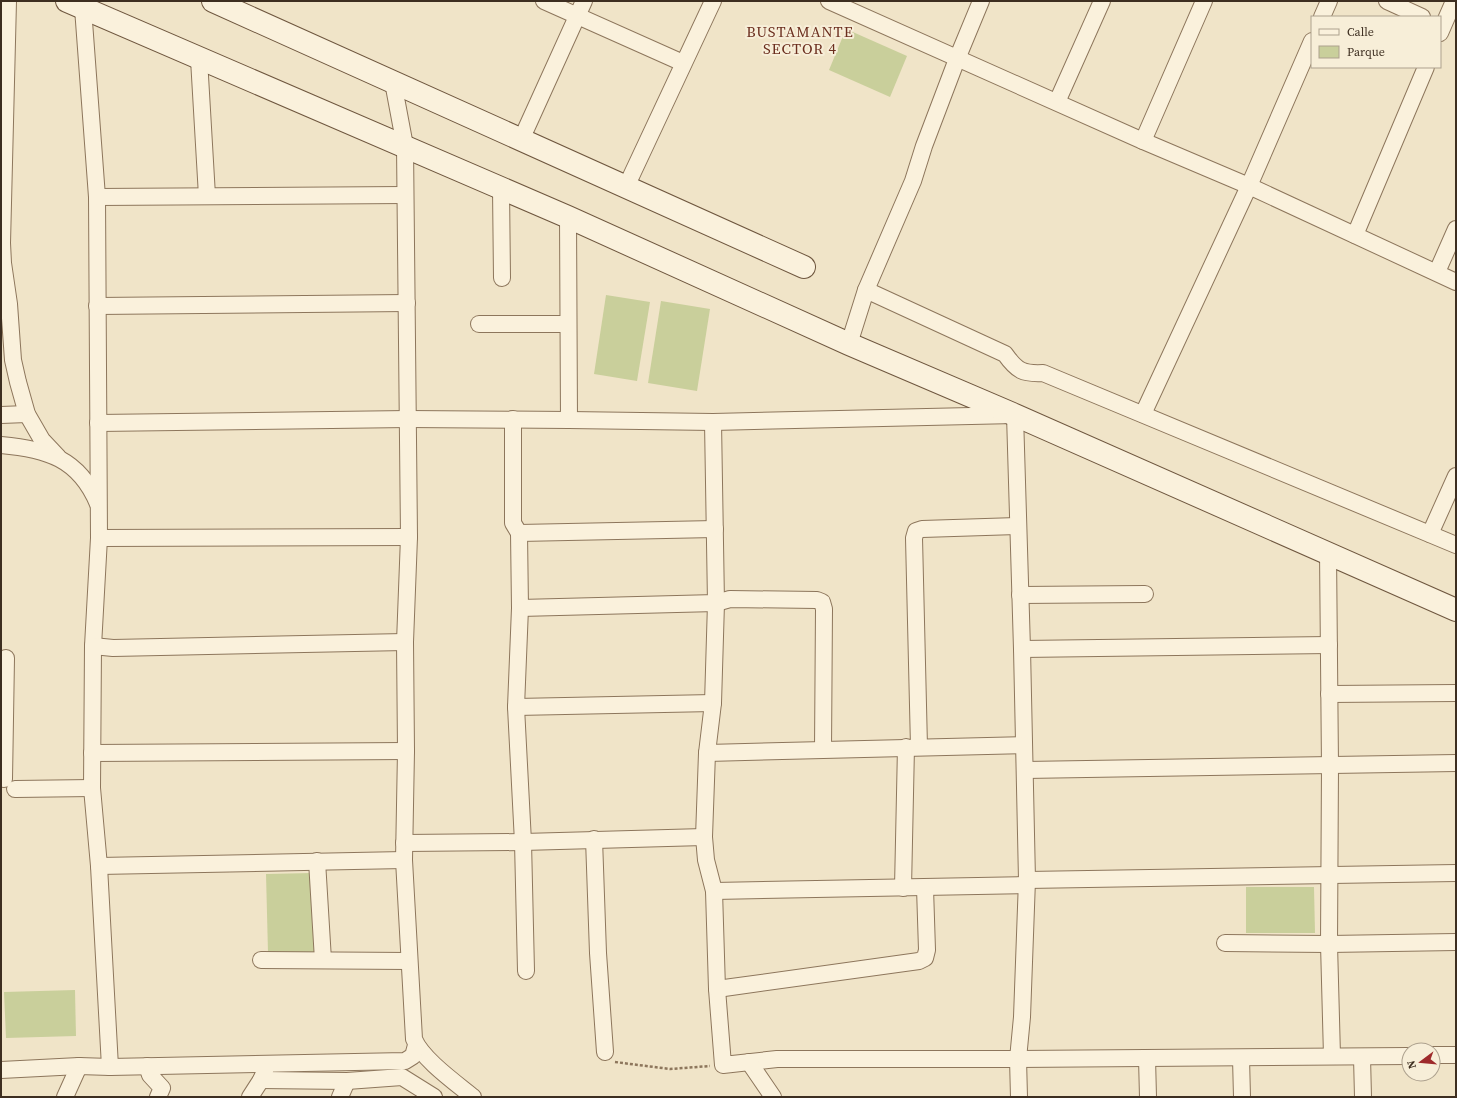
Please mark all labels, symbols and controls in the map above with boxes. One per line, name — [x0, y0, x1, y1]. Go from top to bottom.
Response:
legend — [1311, 16, 1441, 68]
district label: BUSTAMANTE SECTOR 4 — [746, 21, 854, 59]
text: Calle — [1347, 24, 1374, 40]
text: Parque — [1347, 44, 1385, 60]
north arrow — [1401, 1042, 1441, 1082]
text: N — [1404, 1059, 1420, 1071]

